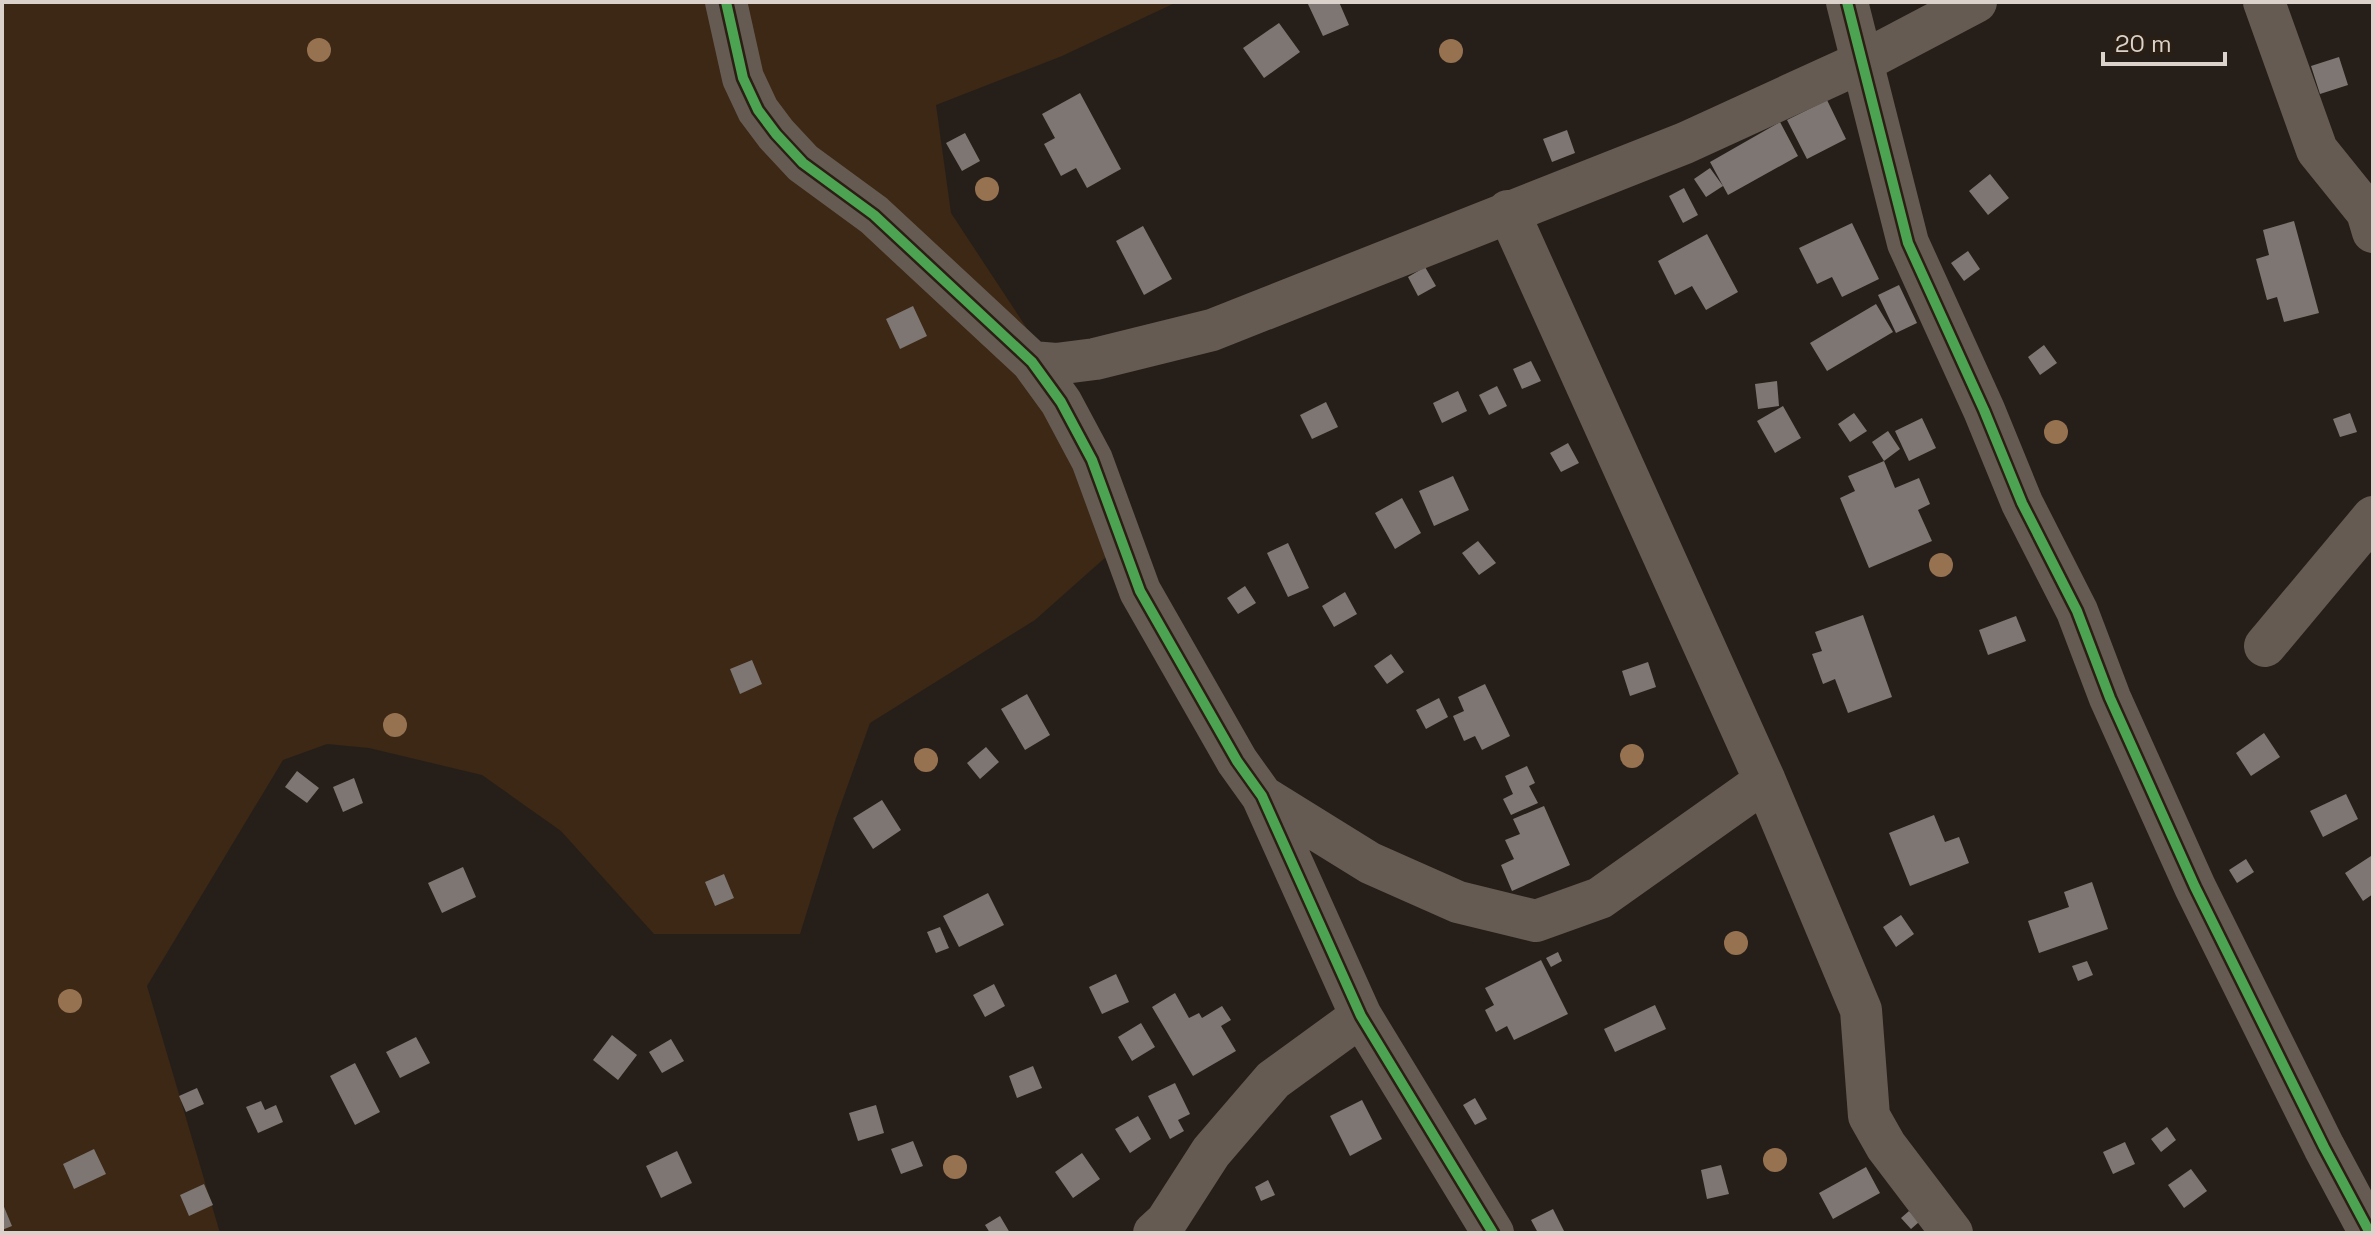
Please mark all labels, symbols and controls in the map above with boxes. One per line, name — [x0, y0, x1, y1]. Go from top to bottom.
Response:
scale bar — [2103, 16, 2225, 66]
text: 20 m — [2115, 28, 2172, 59]

